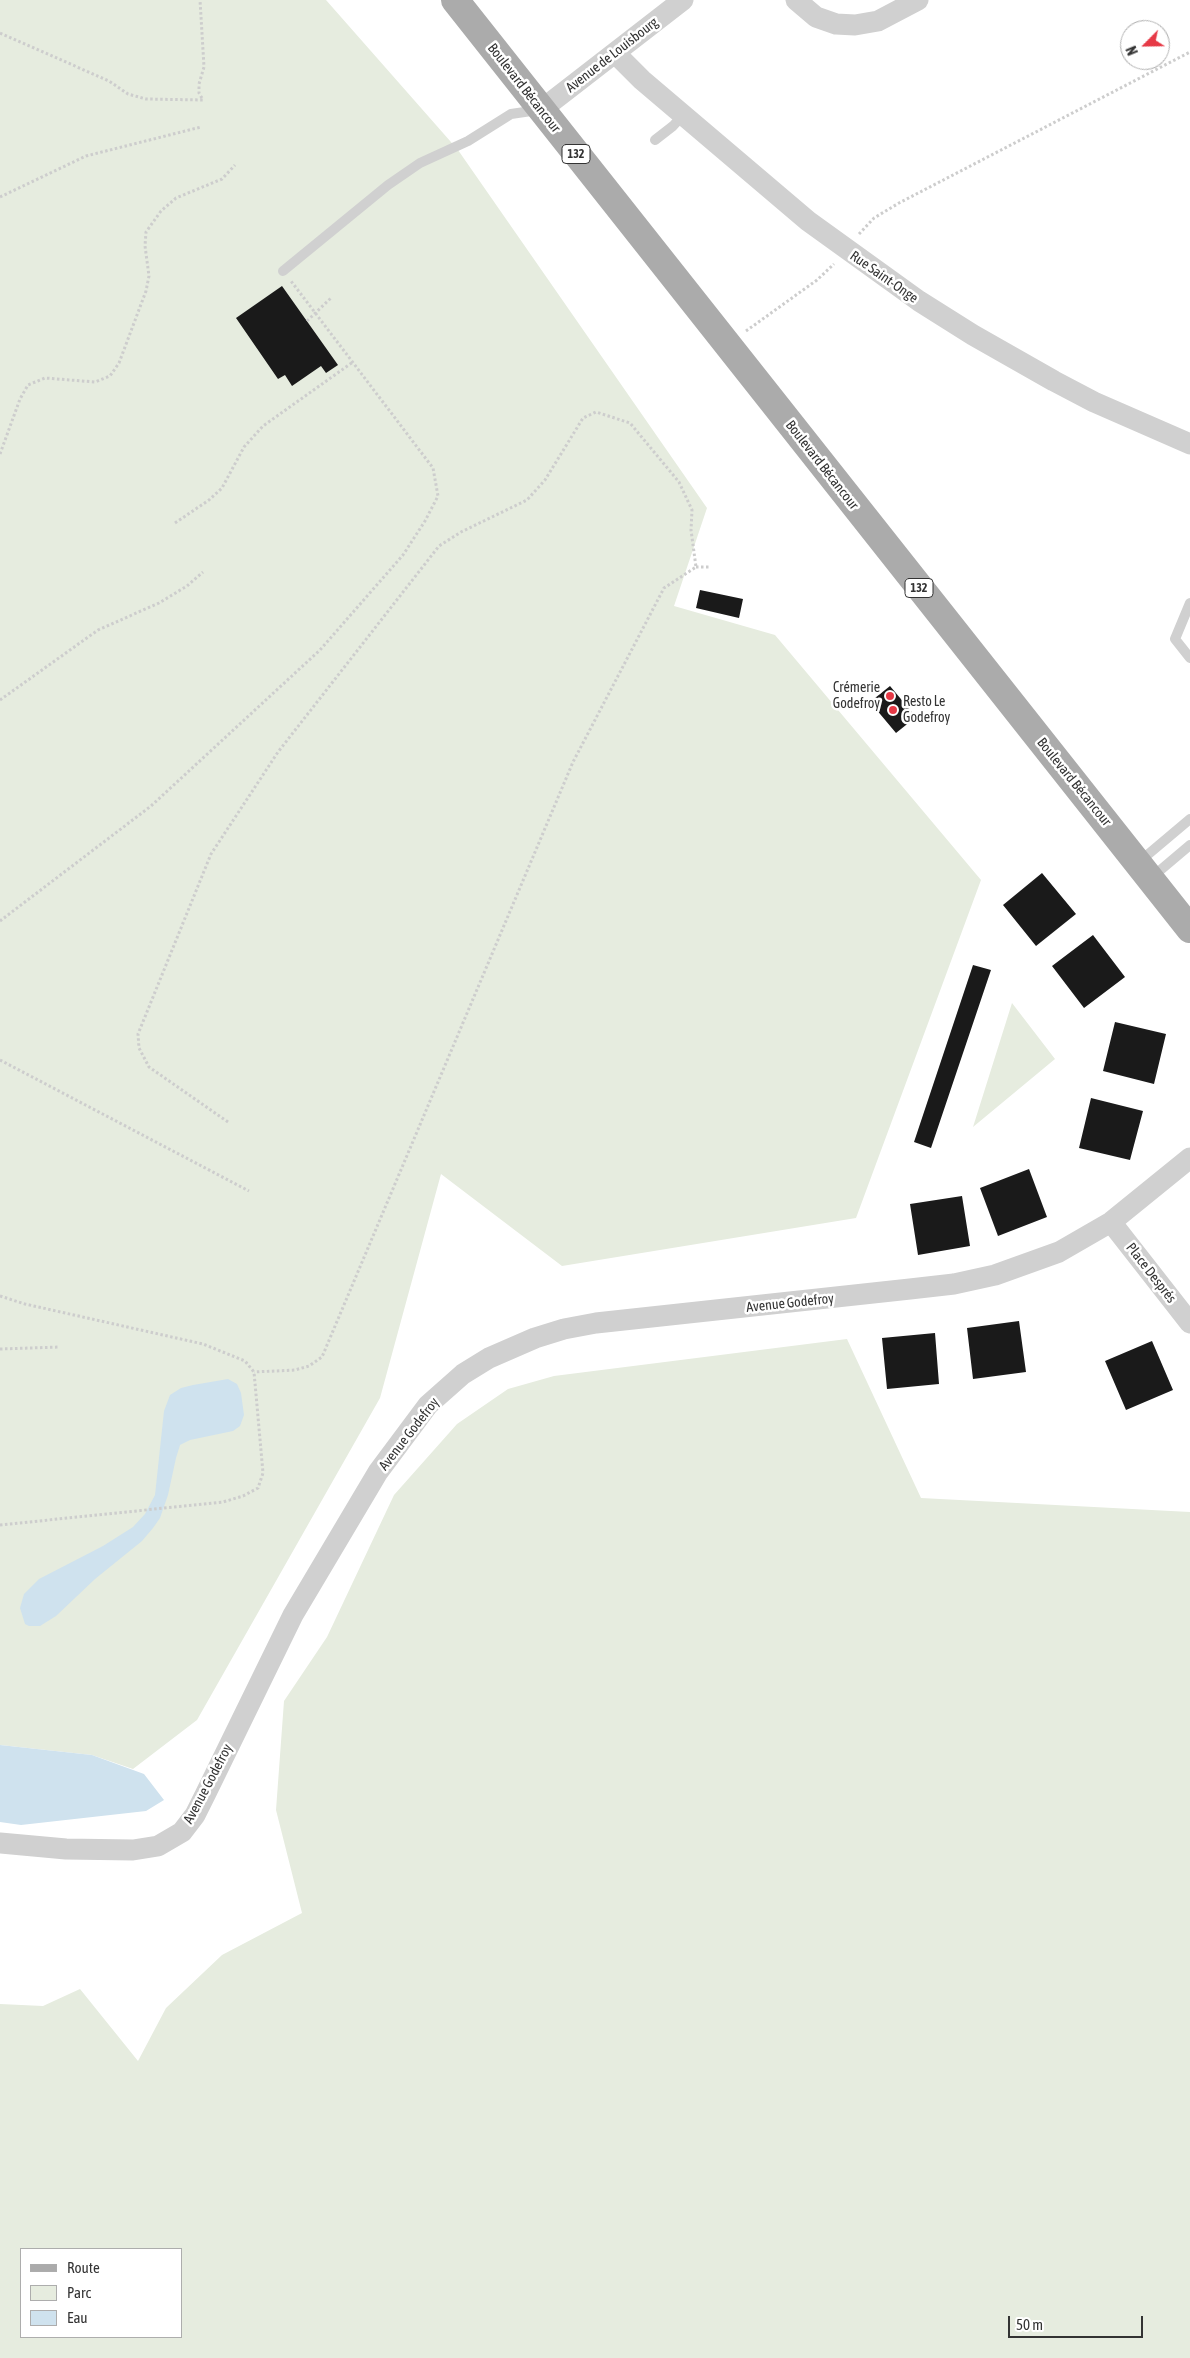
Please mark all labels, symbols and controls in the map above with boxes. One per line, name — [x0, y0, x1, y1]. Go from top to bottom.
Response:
street label: Avenue de Louisbourg — [563, 14, 661, 96]
north arrow — [1120, 20, 1170, 70]
street label: Boulevard Bécancour — [484, 40, 564, 136]
text: N — [1123, 44, 1141, 57]
road number: 132 — [562, 144, 590, 164]
street label: Rue Saint-Onge — [847, 247, 921, 307]
street label: Boulevard Bécancour — [782, 417, 862, 513]
road number: 132 — [905, 578, 933, 598]
place label: Crémerie Godefroy — [833, 680, 880, 712]
marker: Crémerie Godefroy — [884, 690, 896, 702]
place label: Resto Le Godefroy — [903, 694, 950, 726]
marker: Resto Le Godefroy — [887, 704, 899, 716]
street label: Boulevard Bécancour — [1033, 734, 1115, 830]
street label: Place Després — [1122, 1240, 1180, 1306]
street label: Avenue Godefroy — [745, 1290, 835, 1316]
street label: Avenue Godefroy — [375, 1394, 443, 1474]
street label: Avenue Godefroy — [180, 1741, 236, 1827]
legend — [20, 2248, 182, 2338]
text: Route — [67, 2259, 100, 2276]
text: Parc — [67, 2284, 91, 2301]
scale bar — [1010, 2306, 1145, 2338]
text: Eau — [67, 2309, 88, 2326]
text: 50 m — [1016, 2316, 1043, 2333]

